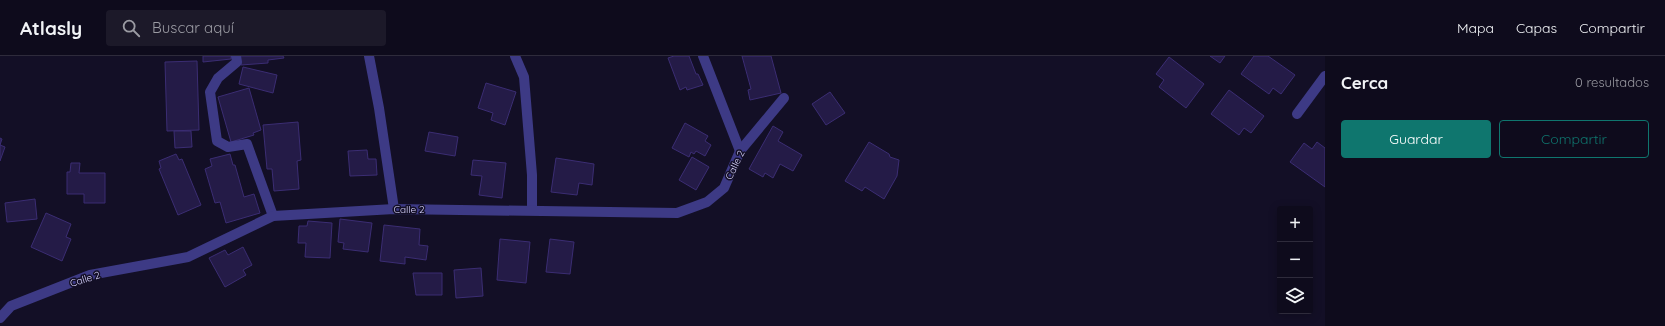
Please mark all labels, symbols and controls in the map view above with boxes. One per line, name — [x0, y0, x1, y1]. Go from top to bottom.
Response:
search box — [106, 10, 386, 46]
text: Atlasly — [20, 16, 82, 40]
icon: search — [120, 17, 142, 39]
text: Buscar aquí — [152, 18, 234, 37]
text: Mapa — [1457, 19, 1494, 37]
text: Capas — [1516, 19, 1557, 37]
text: Compartir — [1579, 19, 1645, 37]
text: Cerca — [1341, 72, 1388, 93]
text: 0 resultados — [1575, 74, 1649, 90]
button: Guardar — [1341, 120, 1491, 158]
button: Compartir — [1499, 120, 1649, 158]
street label: Calle 2 — [722, 148, 748, 182]
street label: Calle 2 — [393, 203, 425, 216]
map controls — [1277, 206, 1313, 314]
button: + — [1277, 206, 1313, 242]
button: − — [1277, 242, 1313, 278]
street label: Calle 2 — [68, 268, 102, 290]
button: layers — [1277, 278, 1313, 314]

